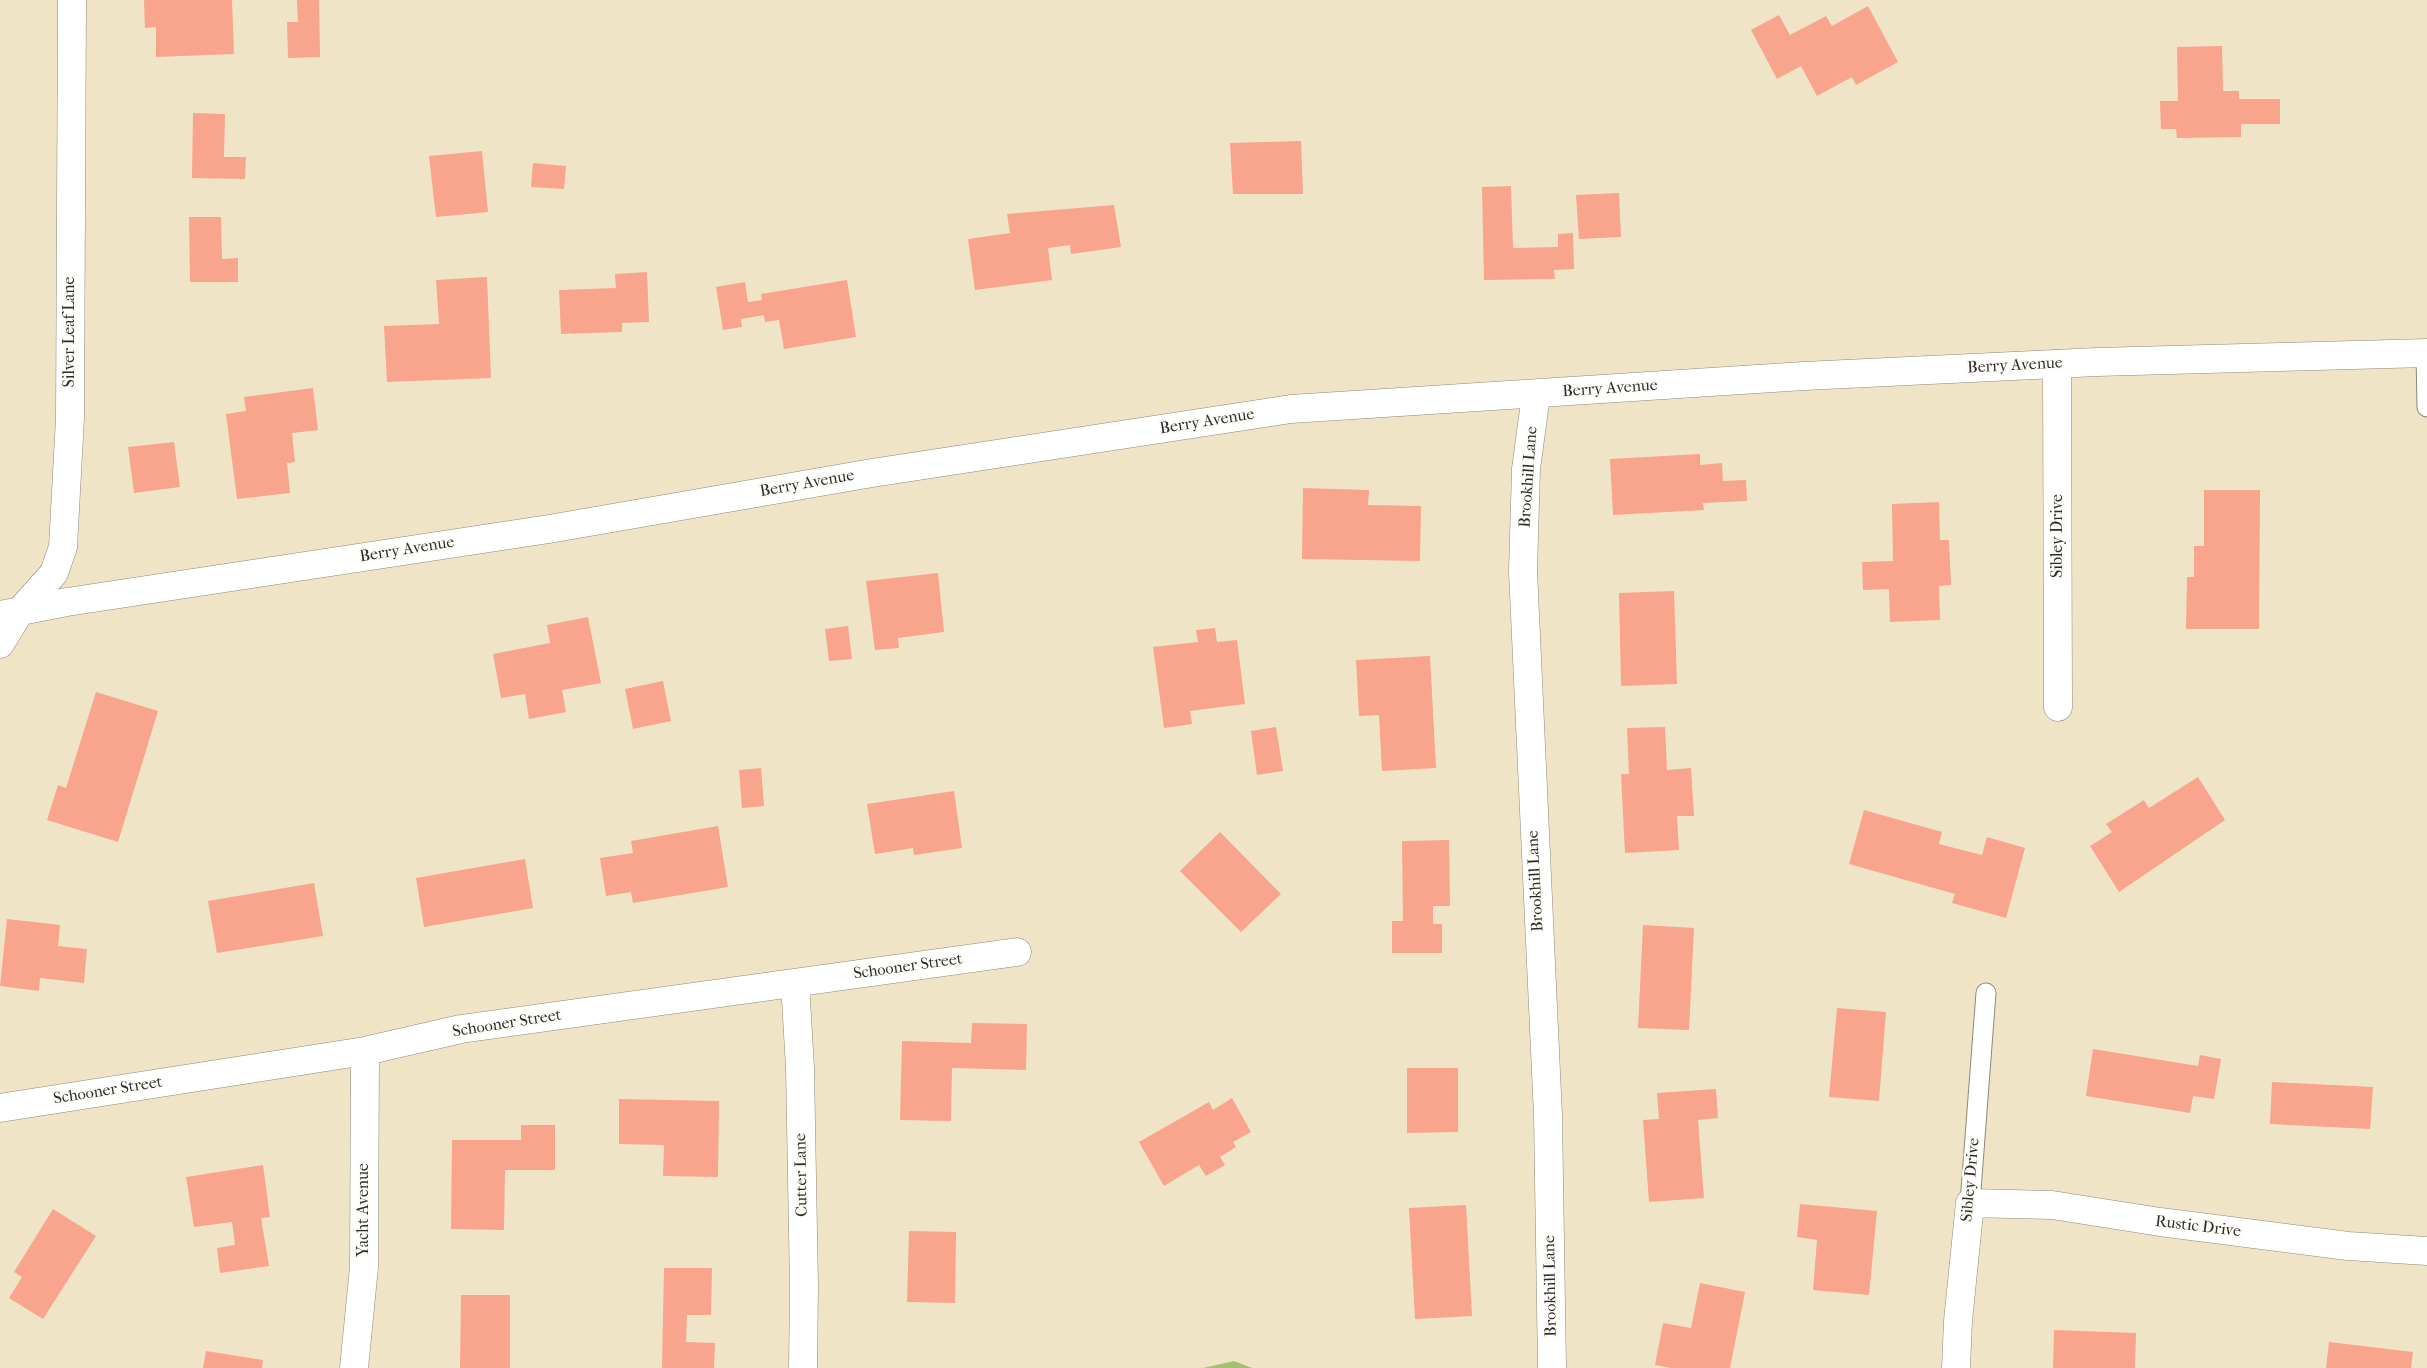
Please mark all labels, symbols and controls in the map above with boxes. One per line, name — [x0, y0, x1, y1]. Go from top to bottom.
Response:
street label: Silver Leaf Lane — [60, 277, 80, 387]
street label: Berry Avenue — [1967, 354, 2063, 378]
street label: Berry Avenue — [1562, 376, 1658, 402]
street label: Berry Avenue — [1158, 405, 1256, 439]
street label: Brookhill Lane — [1516, 426, 1542, 528]
street label: Berry Avenue — [758, 466, 856, 502]
street label: Sibley Drive — [2048, 494, 2068, 578]
street label: Berry Avenue — [358, 533, 456, 567]
street label: Brookhill Lane — [1524, 830, 1548, 932]
street label: Schooner Street — [852, 950, 964, 984]
street label: Schooner Street — [451, 1006, 563, 1042]
street label: Schooner Street — [52, 1073, 164, 1109]
street label: Cutter Lane — [792, 1133, 812, 1217]
street label: Sibley Drive — [1958, 1137, 1984, 1223]
street label: Yacht Avenue — [354, 1163, 374, 1257]
street label: Rustic Drive — [2154, 1212, 2242, 1242]
street label: Brookhill Lane — [1541, 1235, 1561, 1337]

